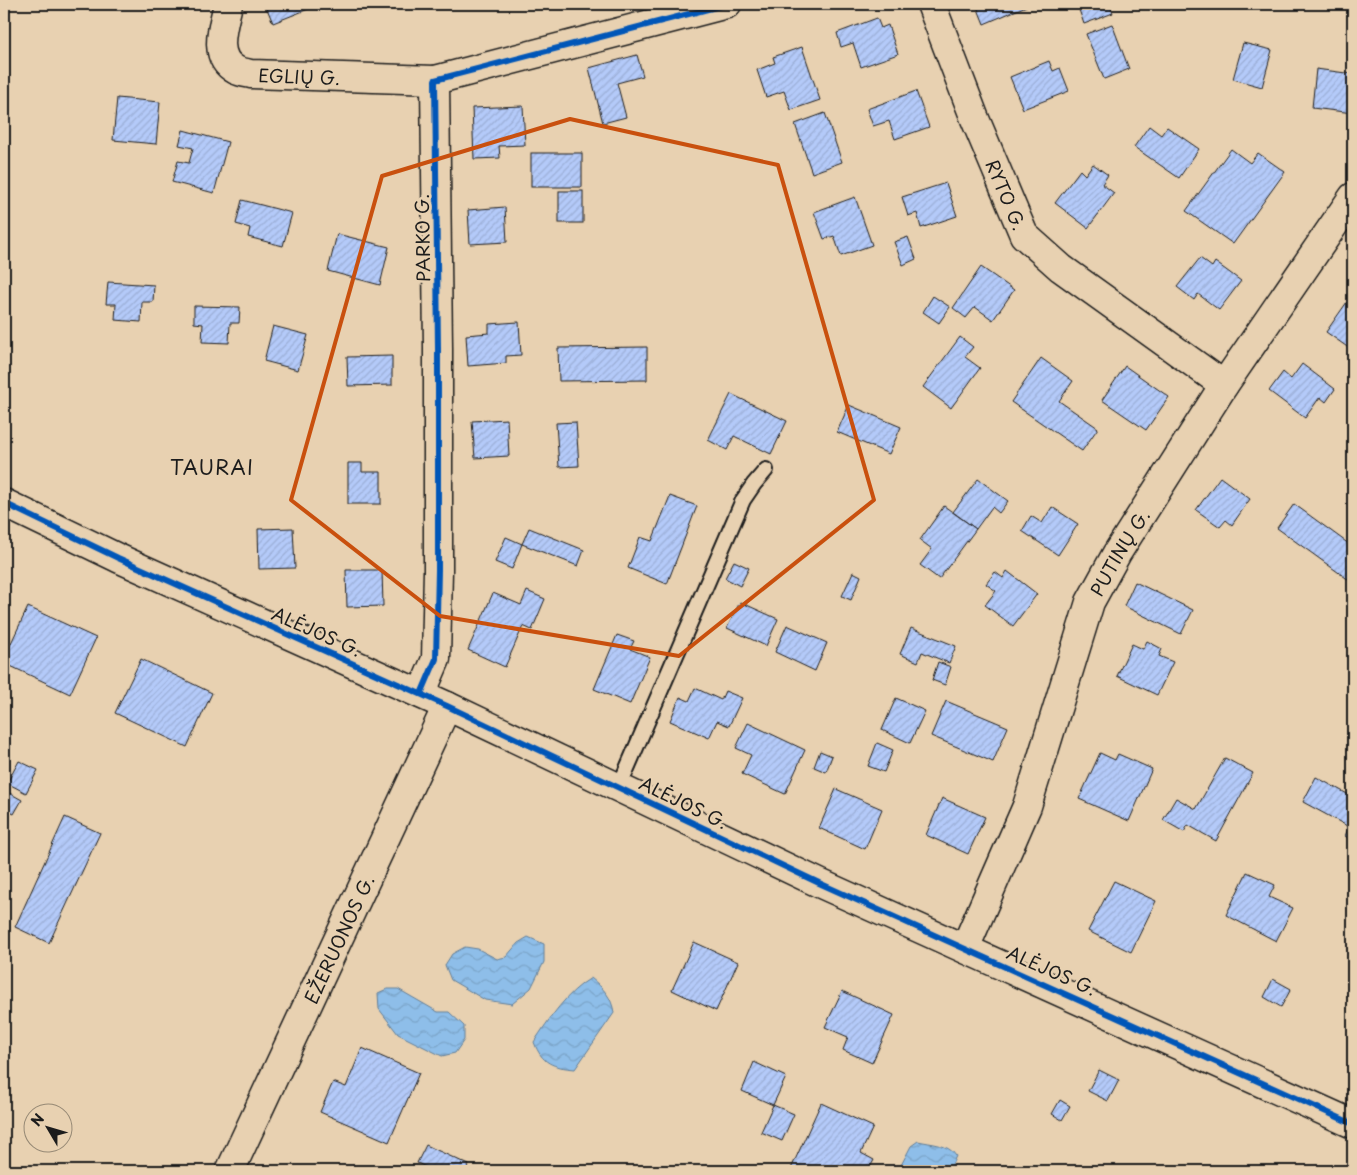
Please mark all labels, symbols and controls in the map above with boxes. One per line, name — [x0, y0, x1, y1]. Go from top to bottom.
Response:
street label: EGLIŲ G. — [258, 61, 341, 90]
street label: RYTO G. — [980, 155, 1034, 234]
street label: PARKO G. — [408, 194, 436, 282]
district label: TAURAI — [170, 452, 254, 482]
street label: PUTINŲ G. — [1082, 503, 1155, 601]
street label: ALĖJOS G. — [268, 599, 366, 663]
street label: ALĖJOS G. — [635, 769, 733, 835]
street label: EŽERUONOS G. — [297, 870, 380, 1008]
street label: ALĖJOS G. — [1003, 938, 1101, 1002]
north arrow — [22, 1102, 72, 1152]
text: N — [26, 1109, 49, 1131]

